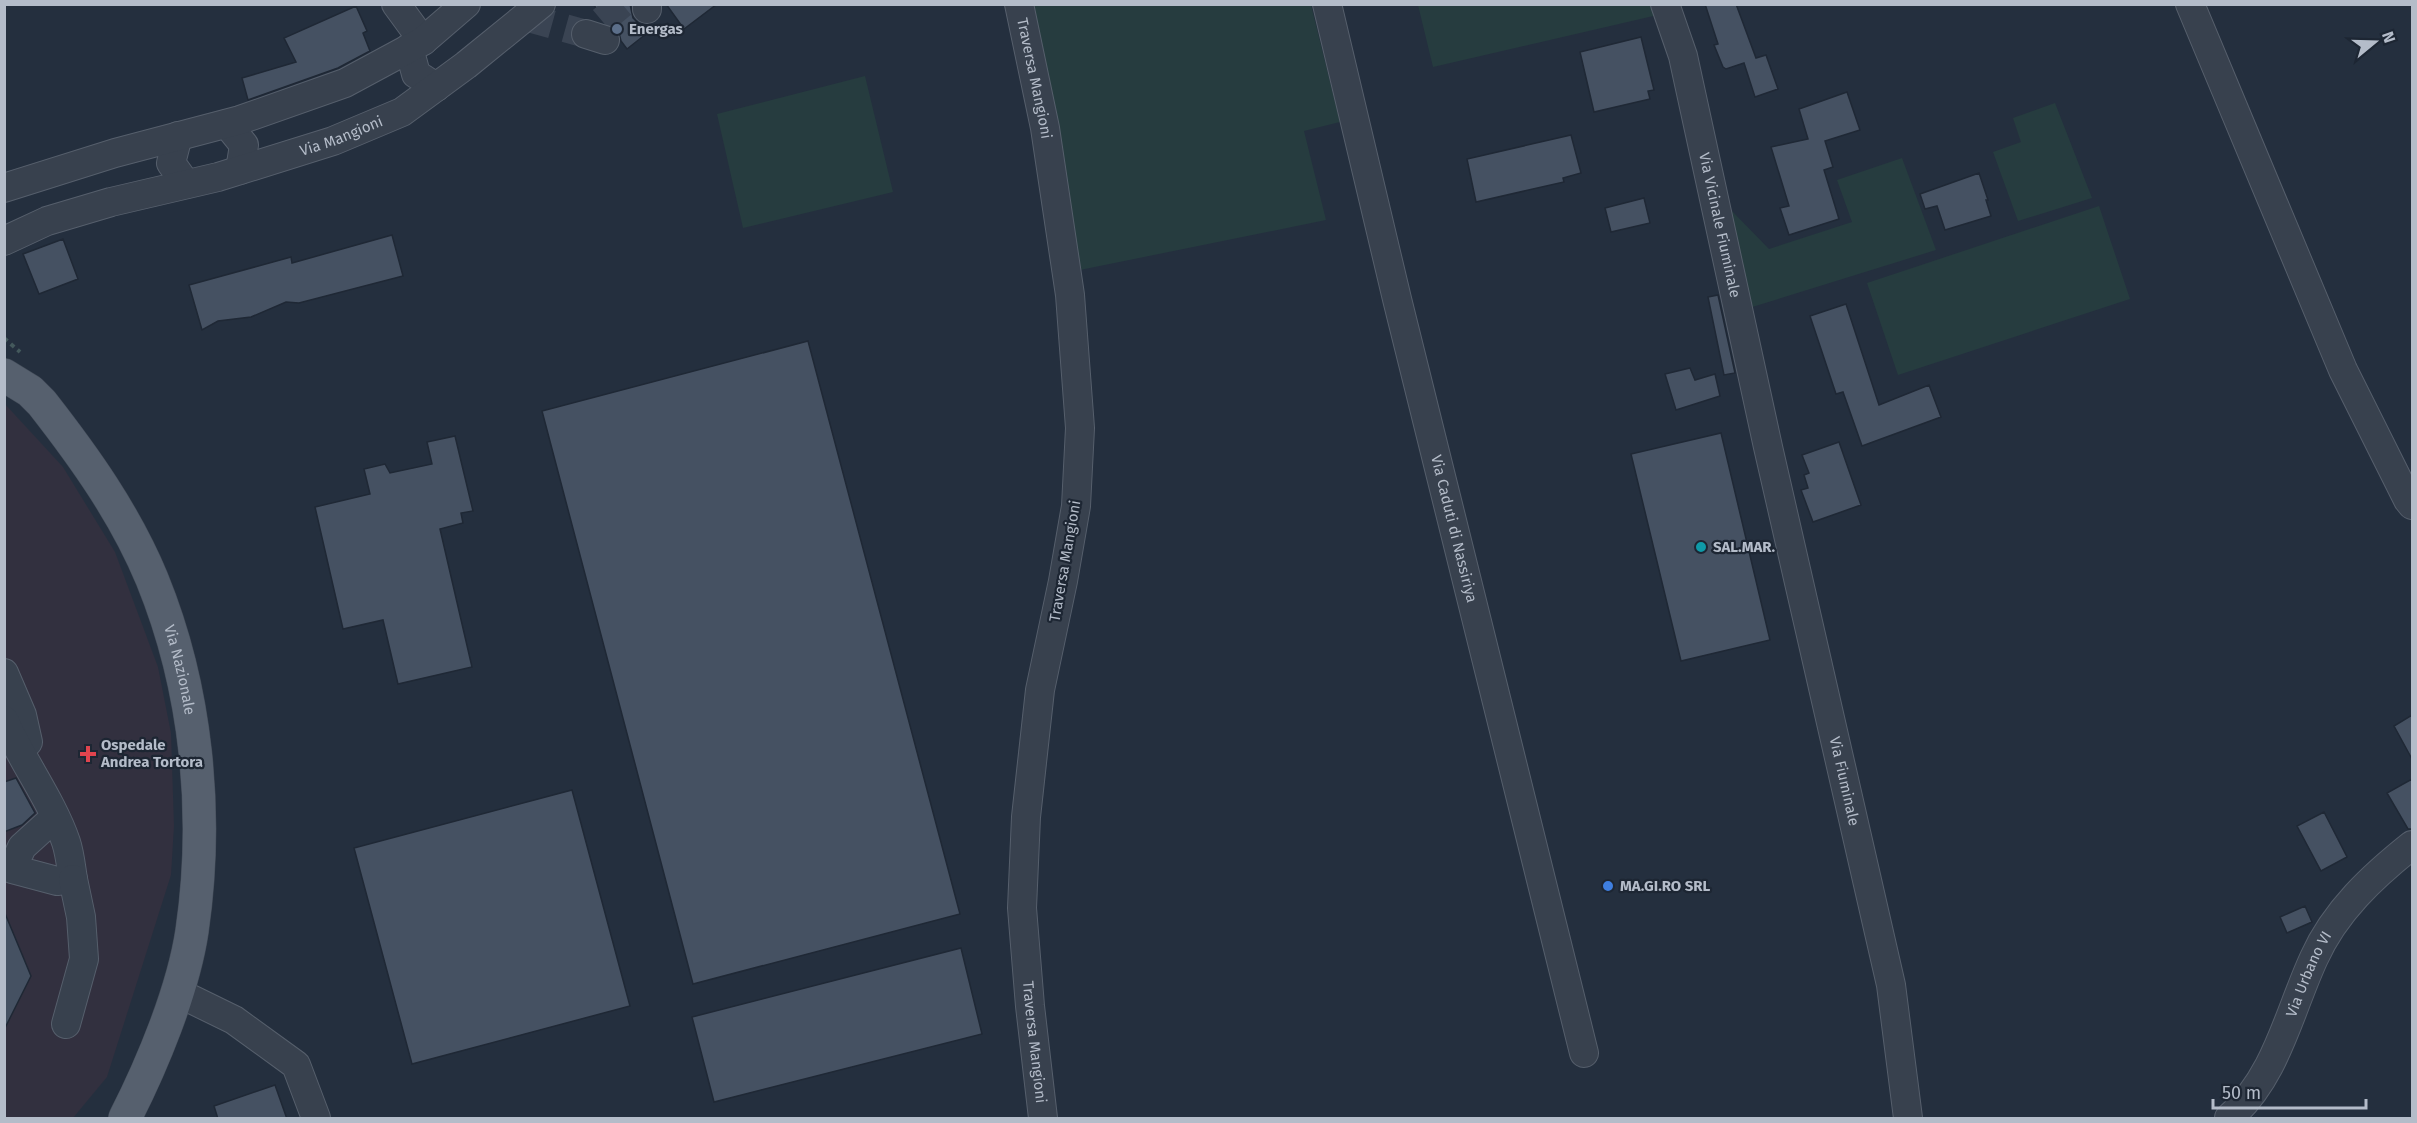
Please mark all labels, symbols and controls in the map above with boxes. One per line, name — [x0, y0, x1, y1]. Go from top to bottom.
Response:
north arrow — [2345, 12, 2405, 72]
street label: Traversa Mangioni — [1013, 16, 1056, 140]
place label: Energas — [629, 20, 683, 38]
marker: Energas — [610, 22, 624, 36]
text: N — [2378, 29, 2399, 45]
street label: Via Mangioni — [298, 112, 385, 160]
street label: Via Vicinale Fiuminale — [1695, 151, 1744, 299]
street label: Via Caduti di Nassiriya — [1427, 453, 1481, 605]
street label: Traversa Mangioni — [1045, 499, 1085, 623]
place label: SAL.MAR. — [1713, 538, 1776, 556]
marker: SAL.MAR. — [1694, 540, 1708, 554]
street label: Via Nazionale — [160, 623, 199, 716]
street label: Via Fiuminale — [1825, 735, 1863, 828]
place label: Ospedale Andrea Tortora — [100, 736, 203, 771]
marker: Ospedale Andrea Tortora — [79, 745, 97, 763]
place label: MA.GI.RO SRL — [1620, 877, 1711, 895]
marker: MA.GI.RO SRL — [1601, 879, 1615, 893]
street label: Via Urbano VI — [2282, 928, 2335, 1020]
street label: Traversa Mangioni — [1019, 980, 1050, 1104]
scale bar — [2213, 1072, 2366, 1110]
text: 50 m — [2222, 1082, 2261, 1104]

